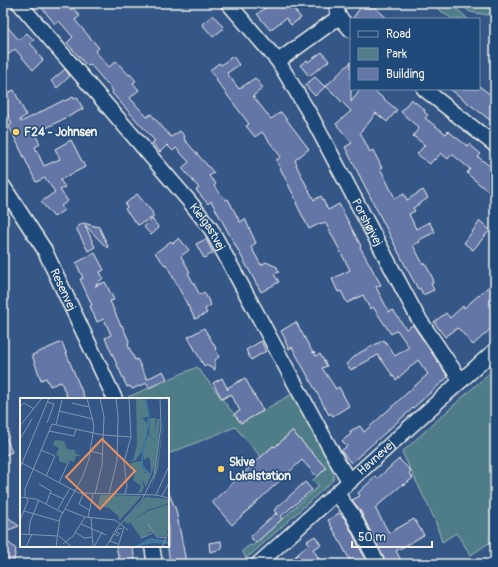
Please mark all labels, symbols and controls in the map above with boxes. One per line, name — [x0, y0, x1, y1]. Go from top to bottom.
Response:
legend — [350, 18, 480, 90]
text: Road — [386, 27, 411, 42]
text: Park — [386, 47, 407, 62]
text: Building — [386, 67, 425, 82]
place label: F24 - Johnsen — [24, 125, 98, 140]
marker: F24 - Johnsen — [11, 127, 21, 137]
street label: Porshøjvej — [349, 196, 386, 249]
street label: Kielgastvej — [186, 200, 229, 253]
street label: Resenvej — [47, 266, 80, 313]
inset map — [20, 398, 169, 547]
street label: Havnevej — [354, 436, 398, 478]
place label: Skive Lokalstation — [229, 455, 291, 484]
marker: Skive Lokalstation — [216, 464, 226, 474]
scale bar — [352, 523, 432, 549]
text: 50 m — [358, 530, 386, 545]

